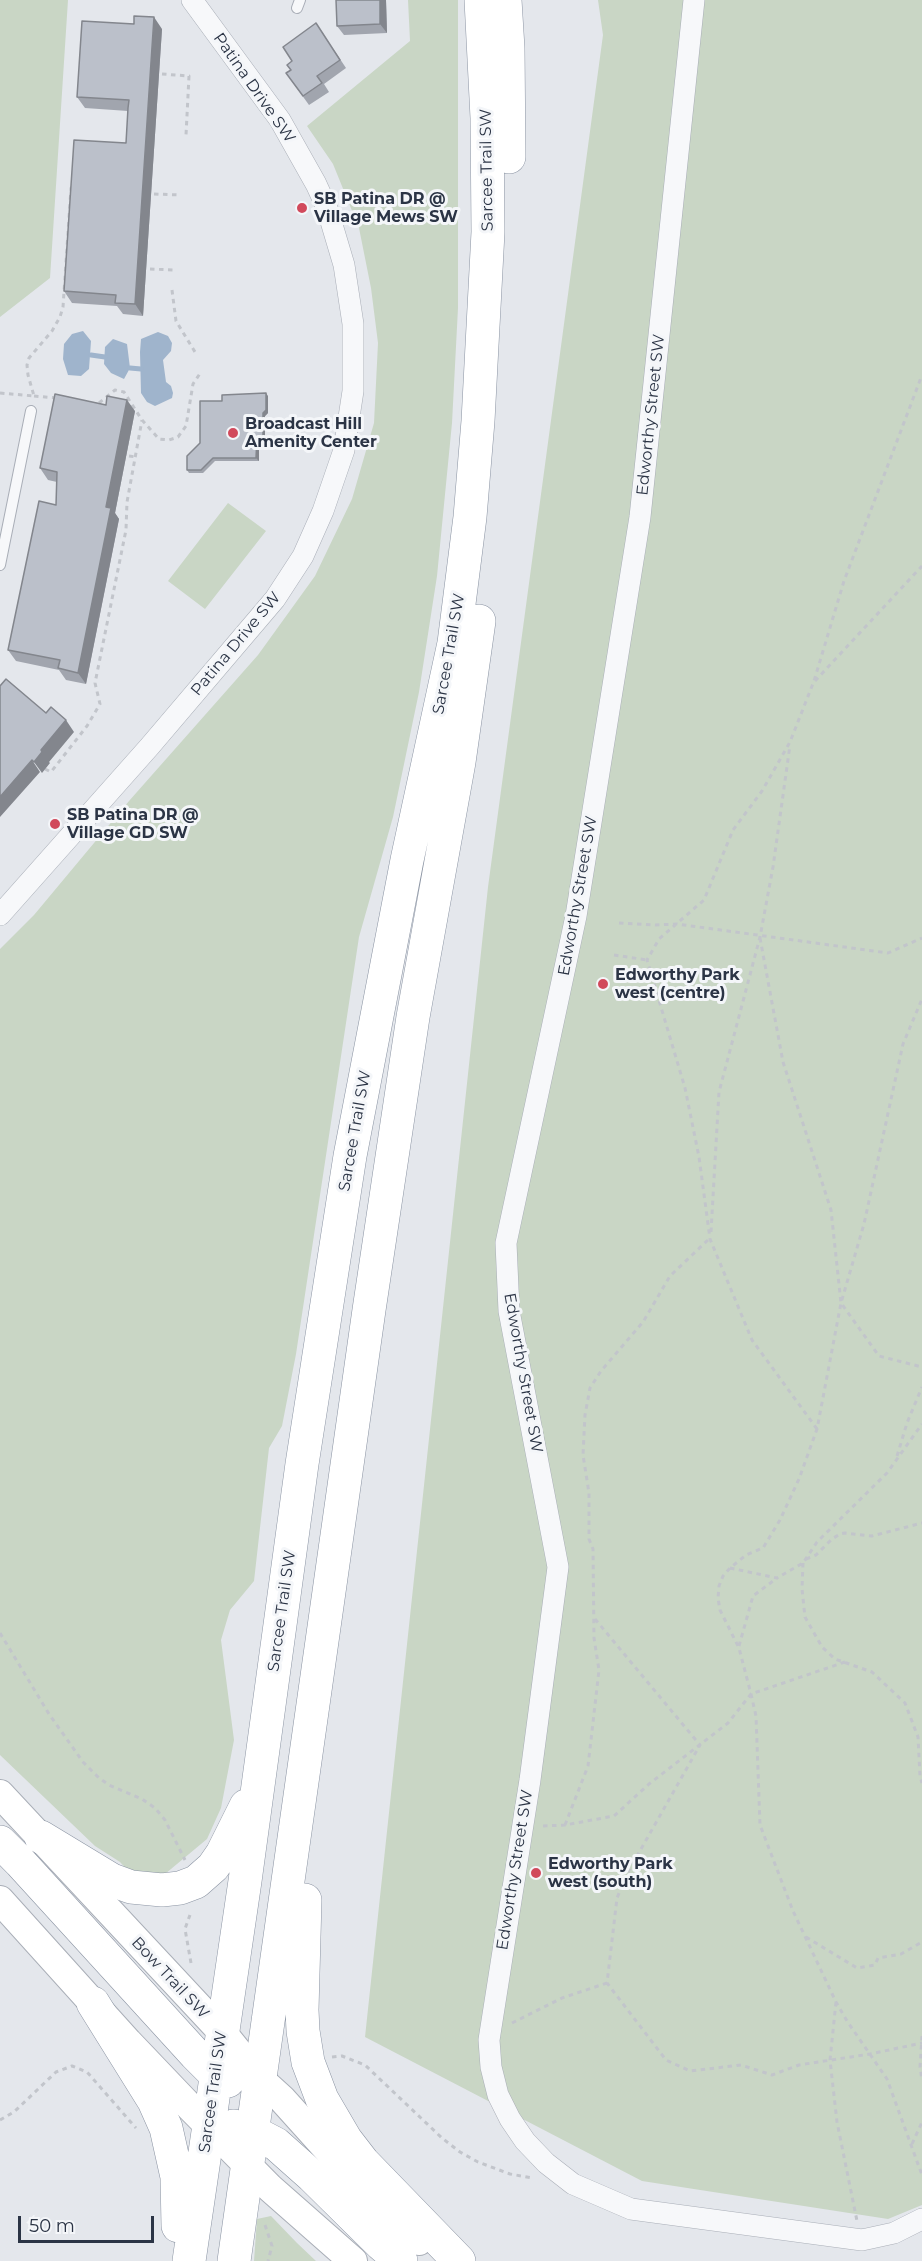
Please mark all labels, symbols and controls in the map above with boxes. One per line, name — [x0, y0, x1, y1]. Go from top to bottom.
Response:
street label: Patina Drive SW — [209, 29, 299, 147]
street label: Sarcee Trail SW — [476, 109, 498, 231]
place label: SB Patina DR @ Village Mews SW — [314, 189, 458, 227]
marker: SB Patina DR @ Village Mews SW — [295, 201, 309, 215]
street label: Edworthy Street SW — [633, 333, 669, 497]
place label: Broadcast Hill Amenity Center — [245, 414, 377, 452]
marker: Broadcast Hill Amenity Center — [226, 426, 240, 440]
street label: Patina Drive SW — [187, 588, 285, 700]
street label: Sarcee Trail SW — [429, 592, 469, 716]
place label: SB Patina DR @ Village GD SW — [67, 805, 199, 843]
street label: Edworthy Street SW — [554, 815, 602, 977]
marker: SB Patina DR @ Village GD SW — [48, 817, 62, 831]
place label: Edworthy Park west (centre) — [615, 965, 740, 1003]
marker: Edworthy Park west (centre) — [596, 977, 610, 991]
street label: Sarcee Trail SW — [335, 1069, 375, 1193]
street label: Edworthy Street SW — [499, 1292, 547, 1454]
street label: Sarcee Trail SW — [264, 1549, 300, 1673]
street label: Edworthy Street SW — [493, 1789, 537, 1951]
place label: Edworthy Park west (south) — [548, 1854, 673, 1892]
marker: Edworthy Park west (south) — [529, 1866, 543, 1880]
street label: Bow Trail SW — [127, 1933, 213, 2023]
street label: Sarcee Trail SW — [195, 2030, 231, 2154]
scale bar — [21, 2204, 158, 2242]
text: 50 m — [29, 2215, 75, 2237]

